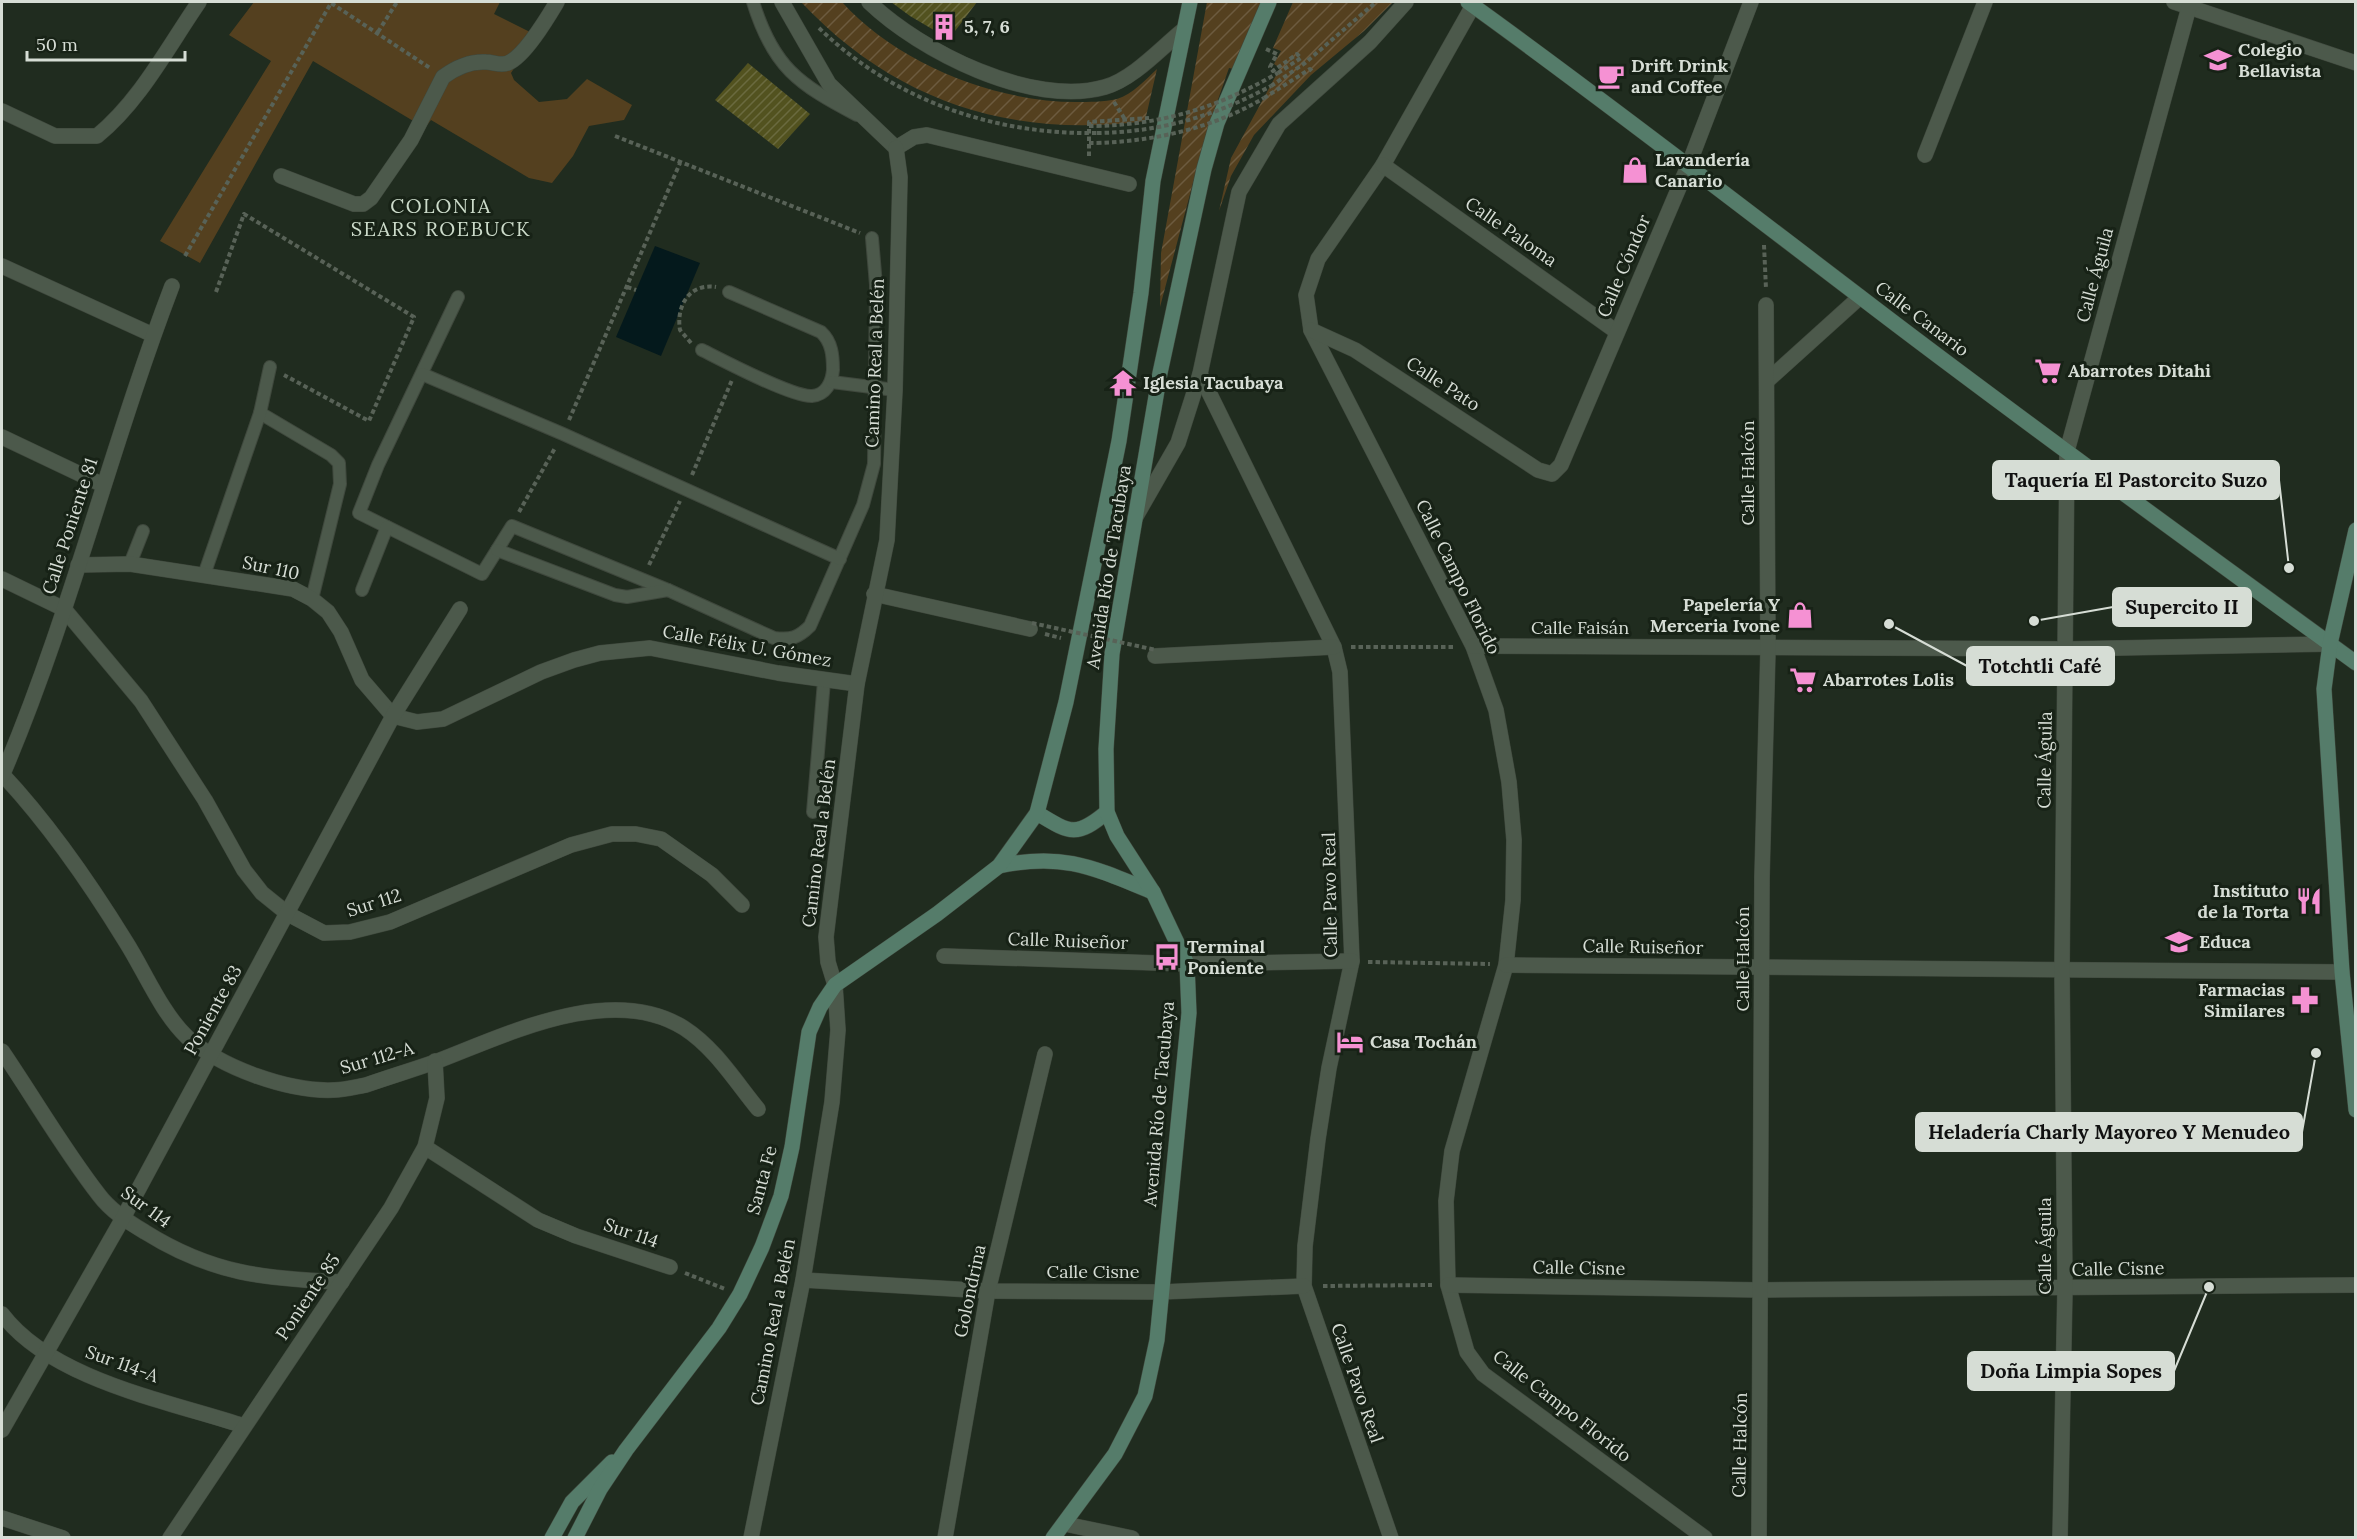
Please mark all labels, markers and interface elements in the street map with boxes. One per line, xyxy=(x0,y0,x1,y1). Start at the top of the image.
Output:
building icon: 5, 7, 6 xyxy=(929,12,959,42)
place label: 5, 7, 6 xyxy=(964,15,1010,38)
scale bar xyxy=(27,24,184,62)
text: 50 m xyxy=(36,33,78,56)
place label: Colegio Bellavista xyxy=(2238,38,2322,82)
school or university icon: Colegio Bellavista xyxy=(2203,45,2233,75)
place label: Drift Drink and Coffee xyxy=(1631,54,1729,98)
cafe icon: Drift Drink and Coffee xyxy=(1596,61,1626,91)
place label: Lavandería Canario xyxy=(1655,148,1751,192)
shop icon: Lavandería Canario xyxy=(1620,155,1650,185)
street label: Calle Paloma xyxy=(1461,191,1562,272)
district label: COLONIA SEARS ROEBUCK xyxy=(351,193,531,241)
street label: Calle Cóndor xyxy=(1592,211,1656,321)
street label: Calle Águila xyxy=(2071,225,2118,325)
street label: Calle Canario xyxy=(1871,276,1974,361)
street label: Camino Real a Belén xyxy=(860,278,889,448)
street label: Calle Pato xyxy=(1402,351,1485,416)
supermarket icon: Abarrotes Ditahi xyxy=(2033,356,2063,386)
place label: Abarrotes Ditahi xyxy=(2068,359,2211,382)
temple icon: Iglesia Tacubaya xyxy=(1108,368,1138,398)
place label: Iglesia Tacubaya xyxy=(1143,371,1284,394)
street label: Calle Halcón xyxy=(1736,420,1759,526)
street label: Calle Poniente 81 xyxy=(37,455,102,597)
callout: Taquería El Pastorcito Suzo xyxy=(1993,461,2279,499)
street label: Avenida Río de Tacubaya xyxy=(1081,463,1136,672)
text: Taquería El Pastorcito Suzo xyxy=(2005,467,2267,492)
street label: Calle Campo Florido xyxy=(1411,496,1506,658)
street label: Sur 110 xyxy=(241,550,302,585)
callout: Supercito II xyxy=(2113,588,2251,626)
place label: Papelería Y Merceria Ivone xyxy=(1650,593,1780,637)
text: Supercito II xyxy=(2125,594,2239,619)
shop icon: Papelería Y Merceria Ivone xyxy=(1785,600,1815,630)
street label: Calle Faisán xyxy=(1531,616,1629,639)
street label: Calle Félix U. Gómez xyxy=(661,619,833,672)
callout: Totchtli Café xyxy=(1967,647,2114,685)
text: Totchtli Café xyxy=(1979,653,2102,678)
supermarket icon: Abarrotes Lolis xyxy=(1788,665,1818,695)
place label: Abarrotes Lolis xyxy=(1823,668,1954,691)
street label: Calle Águila xyxy=(2032,711,2057,809)
street label: Camino Real a Belén xyxy=(797,757,840,928)
street label: Calle Pavo Real xyxy=(1317,832,1342,958)
place label: Instituto de la Torta xyxy=(2198,879,2290,923)
street label: Sur 112 xyxy=(344,883,404,922)
restaurant icon: Instituto de la Torta xyxy=(2294,886,2324,916)
street label: Calle Halcón xyxy=(1731,906,1754,1012)
street label: Calle Ruiseñor xyxy=(1007,927,1129,954)
school or university icon: Educa xyxy=(2164,927,2194,957)
place label: Educa xyxy=(2199,930,2251,953)
street label: Calle Ruiseñor xyxy=(1583,934,1704,959)
place label: Terminal Poniente xyxy=(1187,935,1265,979)
bus stop icon: Terminal Poniente xyxy=(1152,942,1182,972)
street label: Poniente 83 xyxy=(178,961,247,1059)
place label: Farmacias Similares xyxy=(2198,978,2285,1022)
pharmacy icon: Farmacias Similares xyxy=(2290,985,2320,1015)
street label: Avenida Río de Tacubaya xyxy=(1138,1000,1179,1209)
hotel icon: Casa Tochán xyxy=(1335,1027,1365,1057)
place label: Casa Tochán xyxy=(1370,1030,1478,1053)
street label: Sur 112-A xyxy=(337,1036,417,1079)
callout: Heladería Charly Mayoreo Y Menudeo xyxy=(1916,1113,2302,1151)
text: Heladería Charly Mayoreo Y Menudeo xyxy=(1928,1119,2290,1144)
street label: Santa Fe xyxy=(741,1143,782,1217)
street label: Sur 114 xyxy=(117,1181,176,1233)
street label: Calle Águila xyxy=(2033,1197,2056,1295)
street label: Sur 114 xyxy=(601,1212,662,1253)
street label: Camino Real a Belén xyxy=(745,1236,800,1407)
street label: Golondrina xyxy=(948,1242,991,1339)
street label: Poniente 85 xyxy=(270,1249,345,1344)
street label: Calle Cisne xyxy=(1532,1255,1626,1280)
street label: Calle Cisne xyxy=(2071,1256,2165,1281)
street label: Calle Cisne xyxy=(1047,1260,1140,1283)
street label: Calle Pavo Real xyxy=(1326,1320,1389,1446)
street label: Sur 114-A xyxy=(83,1340,162,1388)
street label: Calle Campo Florido xyxy=(1488,1344,1636,1467)
callout: Doña Limpia Sopes xyxy=(1968,1352,2174,1390)
text: Doña Limpia Sopes xyxy=(1980,1358,2162,1383)
street label: Calle Halcón xyxy=(1727,1392,1752,1498)

